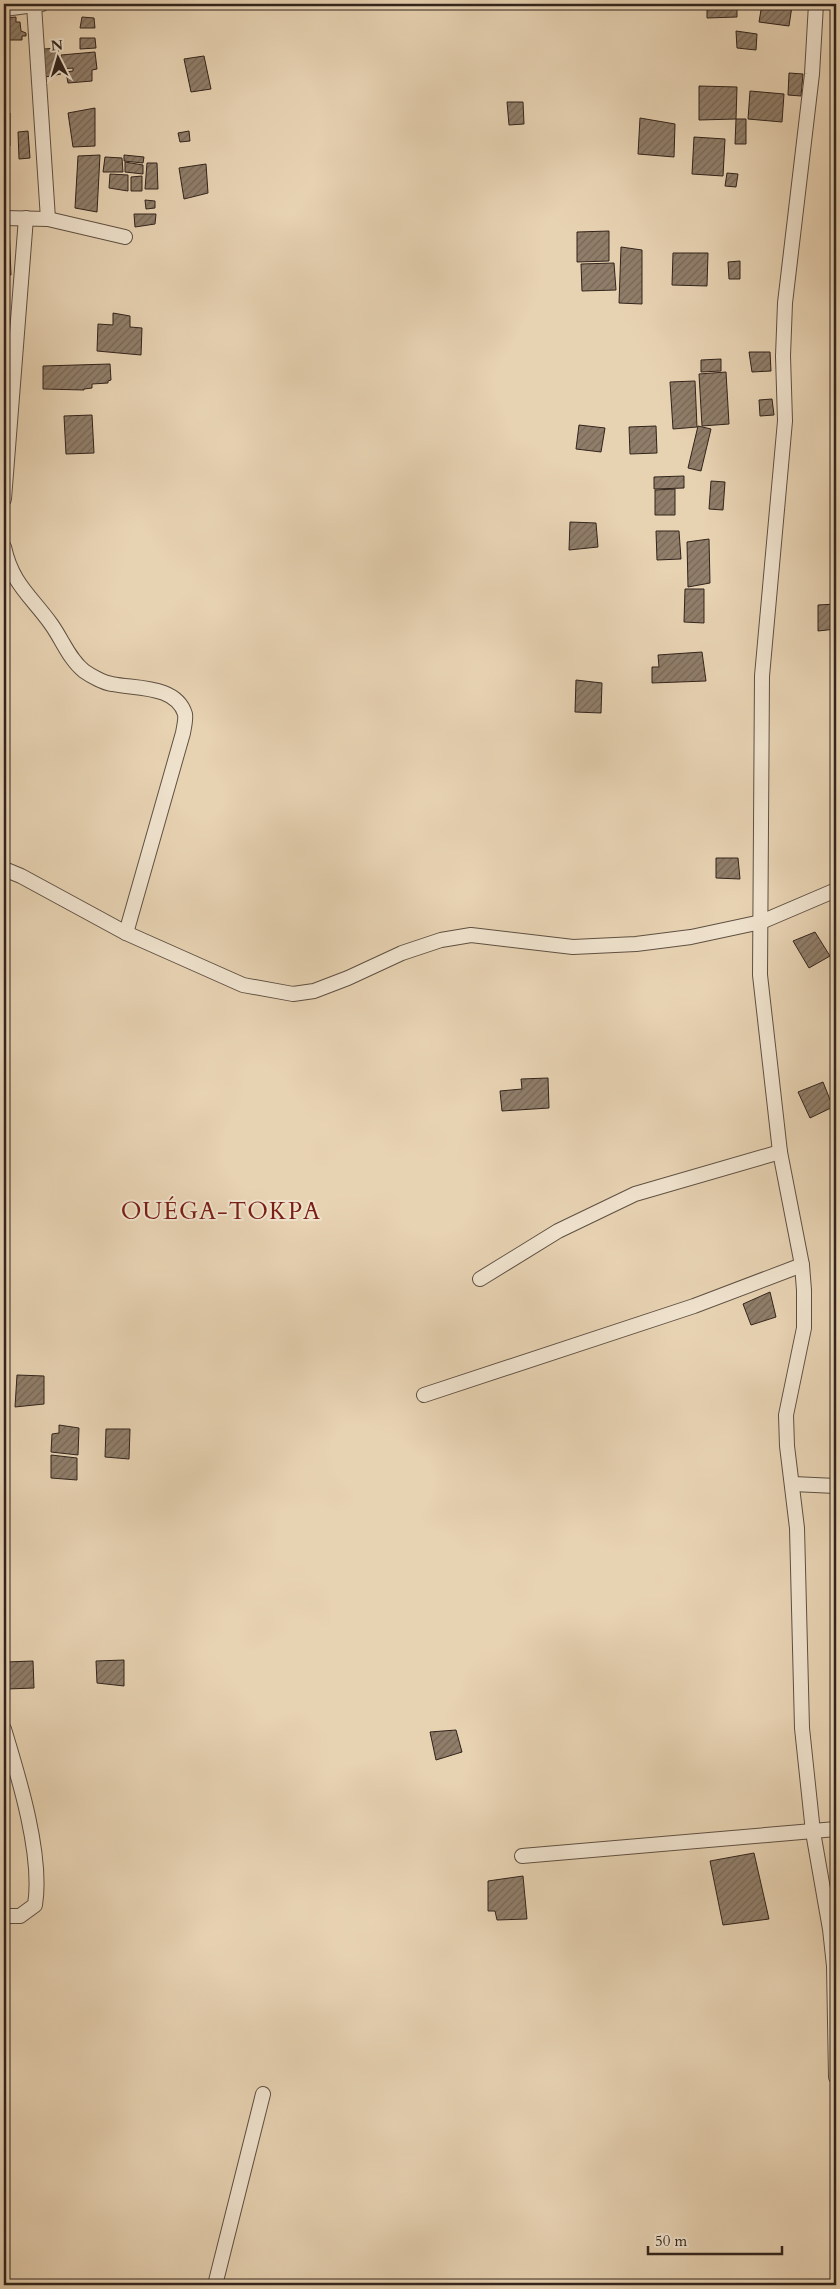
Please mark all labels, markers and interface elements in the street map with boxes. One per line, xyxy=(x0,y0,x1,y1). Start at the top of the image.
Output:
north arrow xyxy=(32,32,82,82)
text: N xyxy=(50,36,64,56)
district label: OUÉGA-TOKPA xyxy=(121,1195,321,1228)
scale bar xyxy=(648,2224,781,2256)
text: 50 m xyxy=(655,2231,687,2251)

